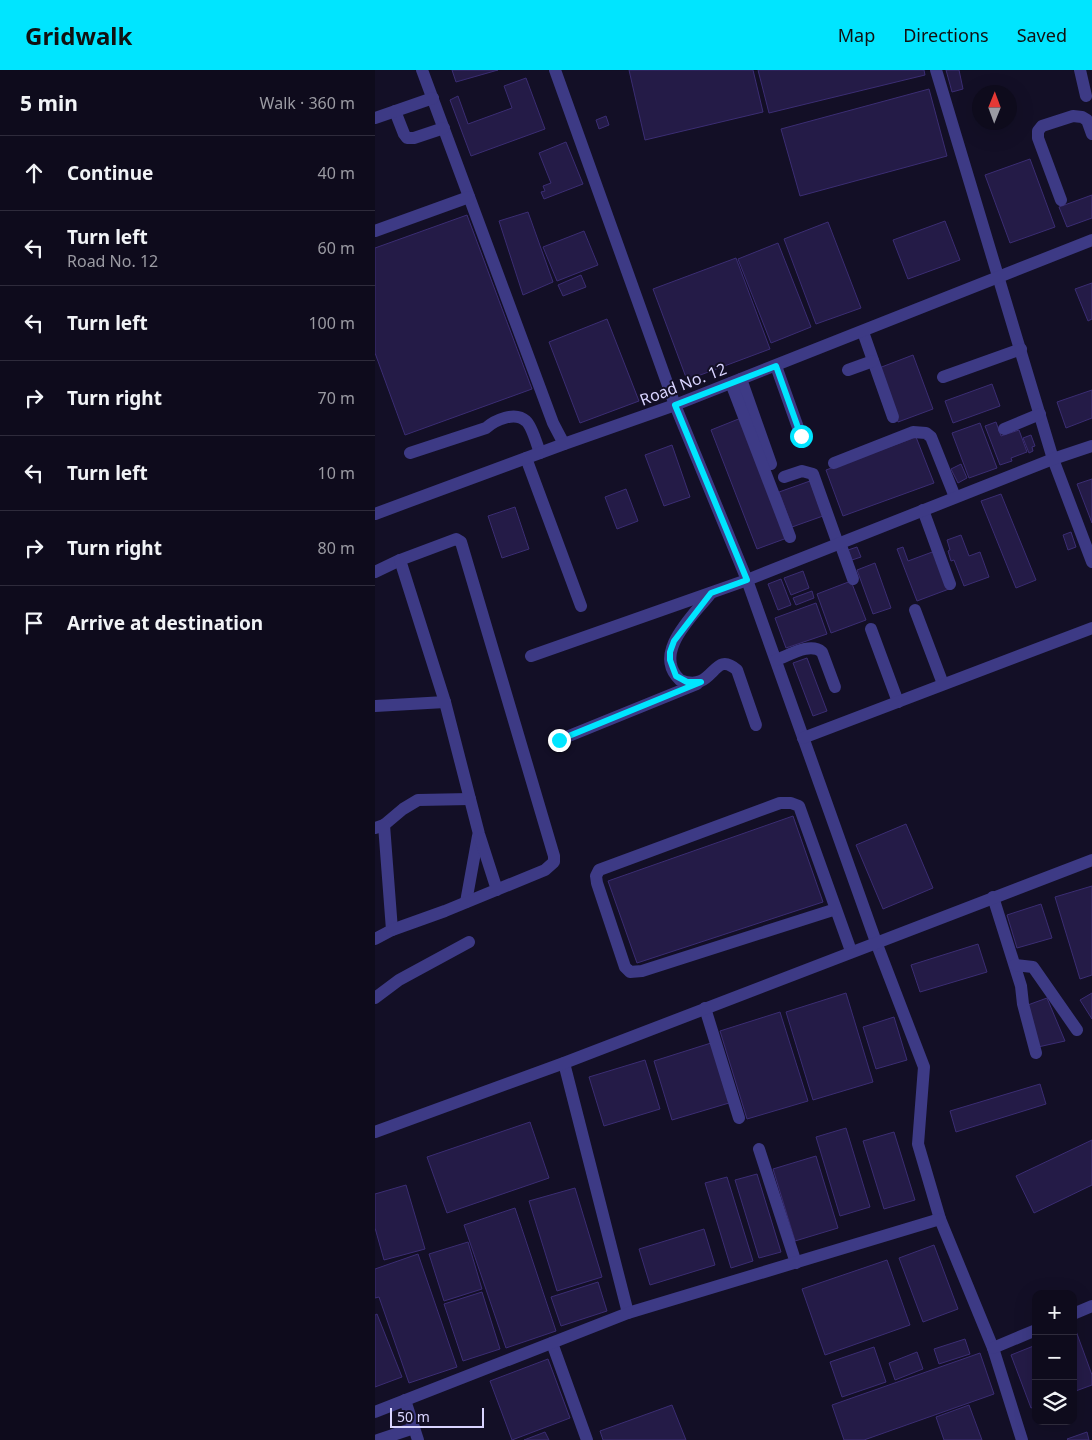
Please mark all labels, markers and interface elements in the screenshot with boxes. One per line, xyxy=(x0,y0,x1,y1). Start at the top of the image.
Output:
text: Gridwalk xyxy=(25,19,132,52)
text: Map xyxy=(838,23,875,47)
text: Directions xyxy=(903,23,989,47)
text: Saved xyxy=(1017,23,1067,47)
north arrow xyxy=(972,85,1017,130)
text: 5 min xyxy=(20,89,78,117)
text: Walk · 360 m xyxy=(260,92,355,114)
icon: ahead xyxy=(20,159,48,187)
text: Continue xyxy=(67,160,153,186)
text: 40 m xyxy=(318,162,355,184)
text: Turn left xyxy=(67,224,148,250)
icon: left xyxy=(20,234,48,262)
text: 60 m xyxy=(318,237,355,259)
text: Road No. 12 xyxy=(67,250,158,272)
icon: left xyxy=(20,309,48,337)
text: Turn left xyxy=(67,310,148,336)
text: 100 m xyxy=(308,312,355,334)
street label: Road No. 12 xyxy=(636,357,730,411)
icon: right xyxy=(20,384,48,412)
text: Turn right xyxy=(67,385,162,411)
text: 70 m xyxy=(318,387,355,409)
route start xyxy=(790,425,813,448)
icon: left xyxy=(20,459,48,487)
text: Turn left xyxy=(67,460,148,486)
text: 10 m xyxy=(318,462,355,484)
icon: right xyxy=(20,534,48,562)
text: Turn right xyxy=(67,535,162,561)
text: 80 m xyxy=(318,537,355,559)
icon: arrive xyxy=(20,609,48,637)
text: Arrive at destination xyxy=(67,610,263,636)
route end xyxy=(548,729,571,752)
map controls xyxy=(1032,1290,1077,1425)
button: + xyxy=(1032,1290,1077,1335)
button: − xyxy=(1032,1335,1077,1380)
button: layers xyxy=(1032,1380,1077,1425)
scale bar xyxy=(390,1405,484,1428)
text: 50 m xyxy=(397,1407,430,1426)

